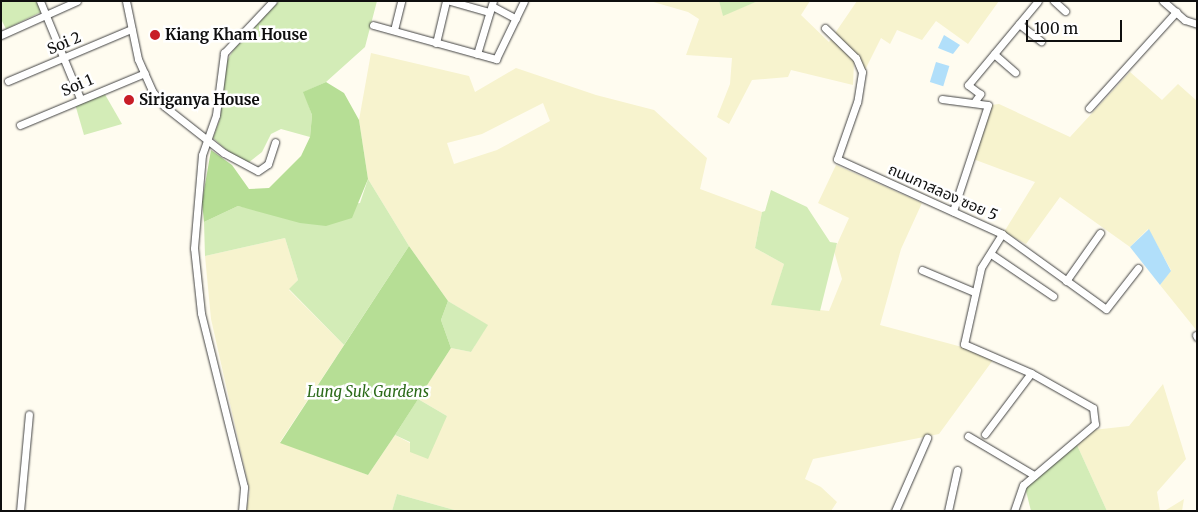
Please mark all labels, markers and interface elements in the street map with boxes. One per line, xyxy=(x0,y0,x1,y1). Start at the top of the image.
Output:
scale bar xyxy=(1028,10,1124,42)
text: 100 m xyxy=(1034,19,1078,38)
place label: Kiang Kham House xyxy=(165,26,307,44)
street label: Soi 2 xyxy=(44,28,84,58)
marker: Kiang Kham House xyxy=(149,29,161,41)
street label: Soi 1 xyxy=(58,70,96,100)
place label: Siriganya House xyxy=(139,91,260,109)
marker: Siriganya House xyxy=(123,94,135,106)
street label: ถนนกาสลอง ซอย 5 xyxy=(885,160,1001,224)
park label: Lung Suk Gardens xyxy=(307,383,429,401)

